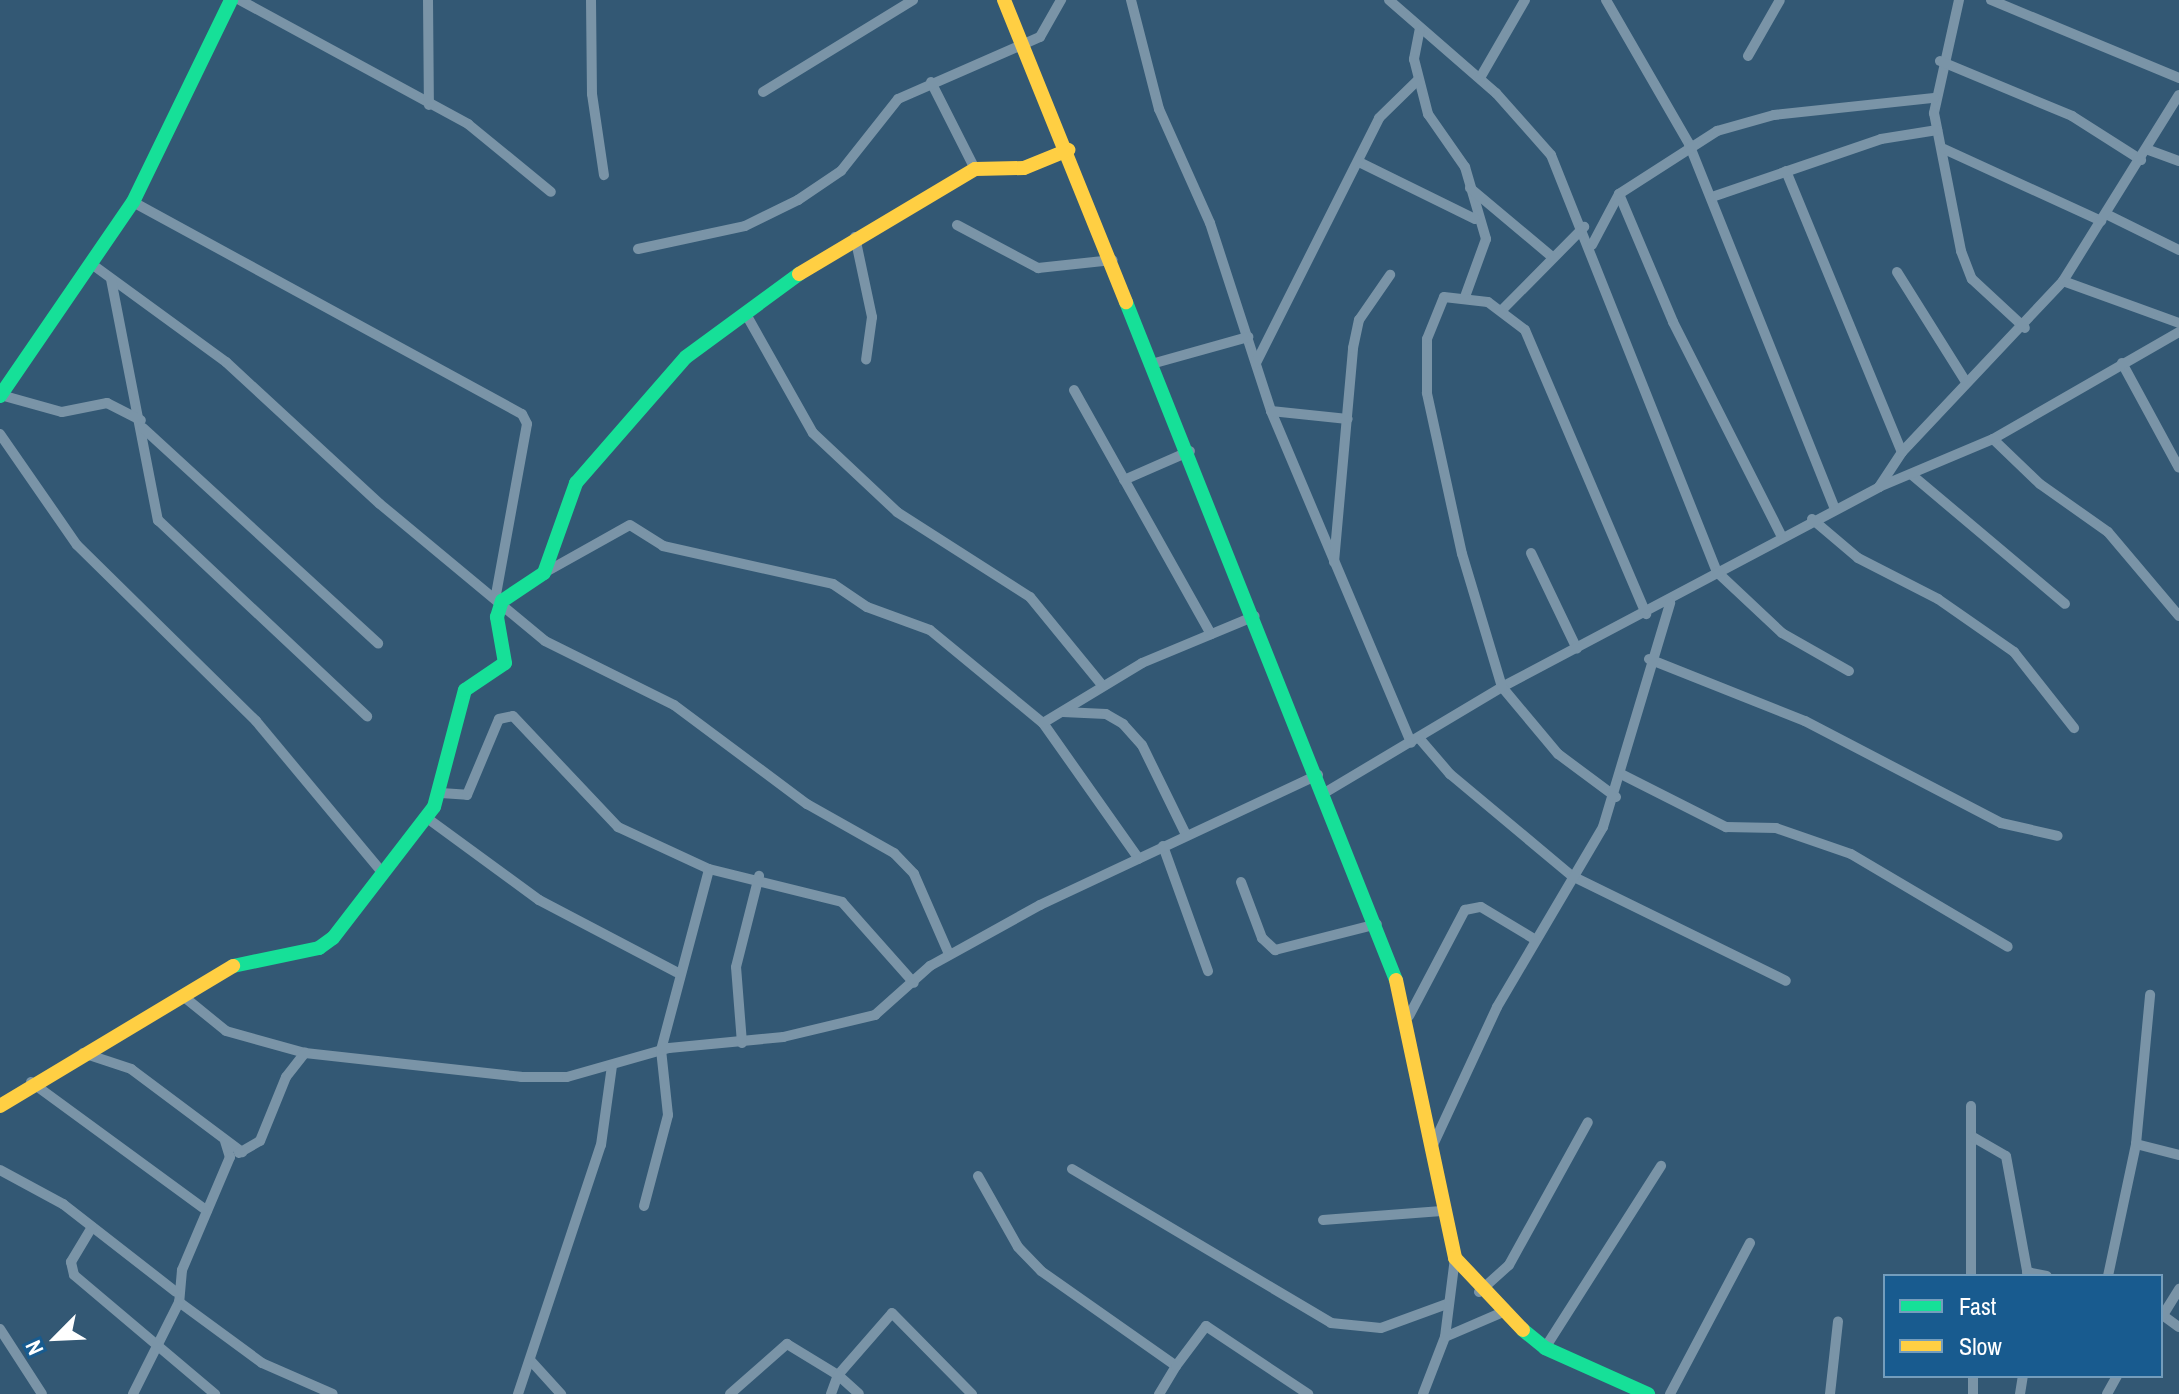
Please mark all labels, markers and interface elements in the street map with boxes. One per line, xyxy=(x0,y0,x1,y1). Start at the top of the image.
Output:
legend xyxy=(1883,1274,2163,1378)
text: Fast xyxy=(1959,1290,1996,1322)
north arrow xyxy=(16,1298,96,1378)
text: Slow xyxy=(1959,1330,2002,1362)
text: N xyxy=(18,1336,50,1360)

